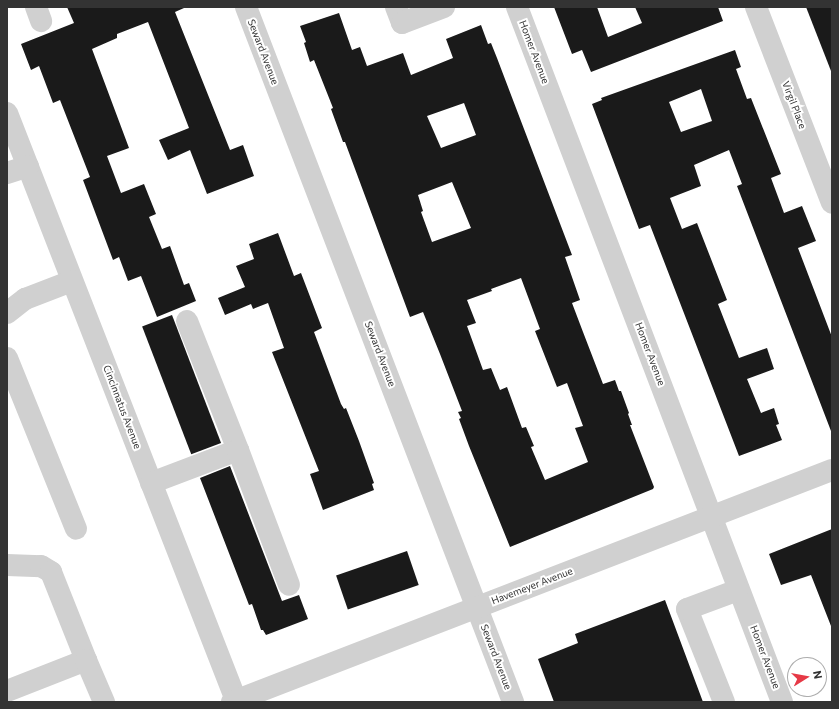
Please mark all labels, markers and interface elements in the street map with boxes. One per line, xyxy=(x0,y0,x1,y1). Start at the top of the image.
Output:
street label: Seward Avenue xyxy=(245,18,281,86)
street label: Homer Avenue xyxy=(516,19,552,85)
street label: Virgil Place xyxy=(779,79,809,131)
street label: Seward Avenue xyxy=(362,320,398,388)
street label: Homer Avenue xyxy=(632,321,668,387)
street label: Cincinnatus Avenue xyxy=(100,363,144,451)
street label: Havemeyer Avenue xyxy=(490,565,574,607)
street label: Seward Avenue xyxy=(478,623,514,691)
street label: Homer Avenue xyxy=(747,624,783,690)
north arrow xyxy=(787,657,827,697)
text: N xyxy=(811,670,825,680)

